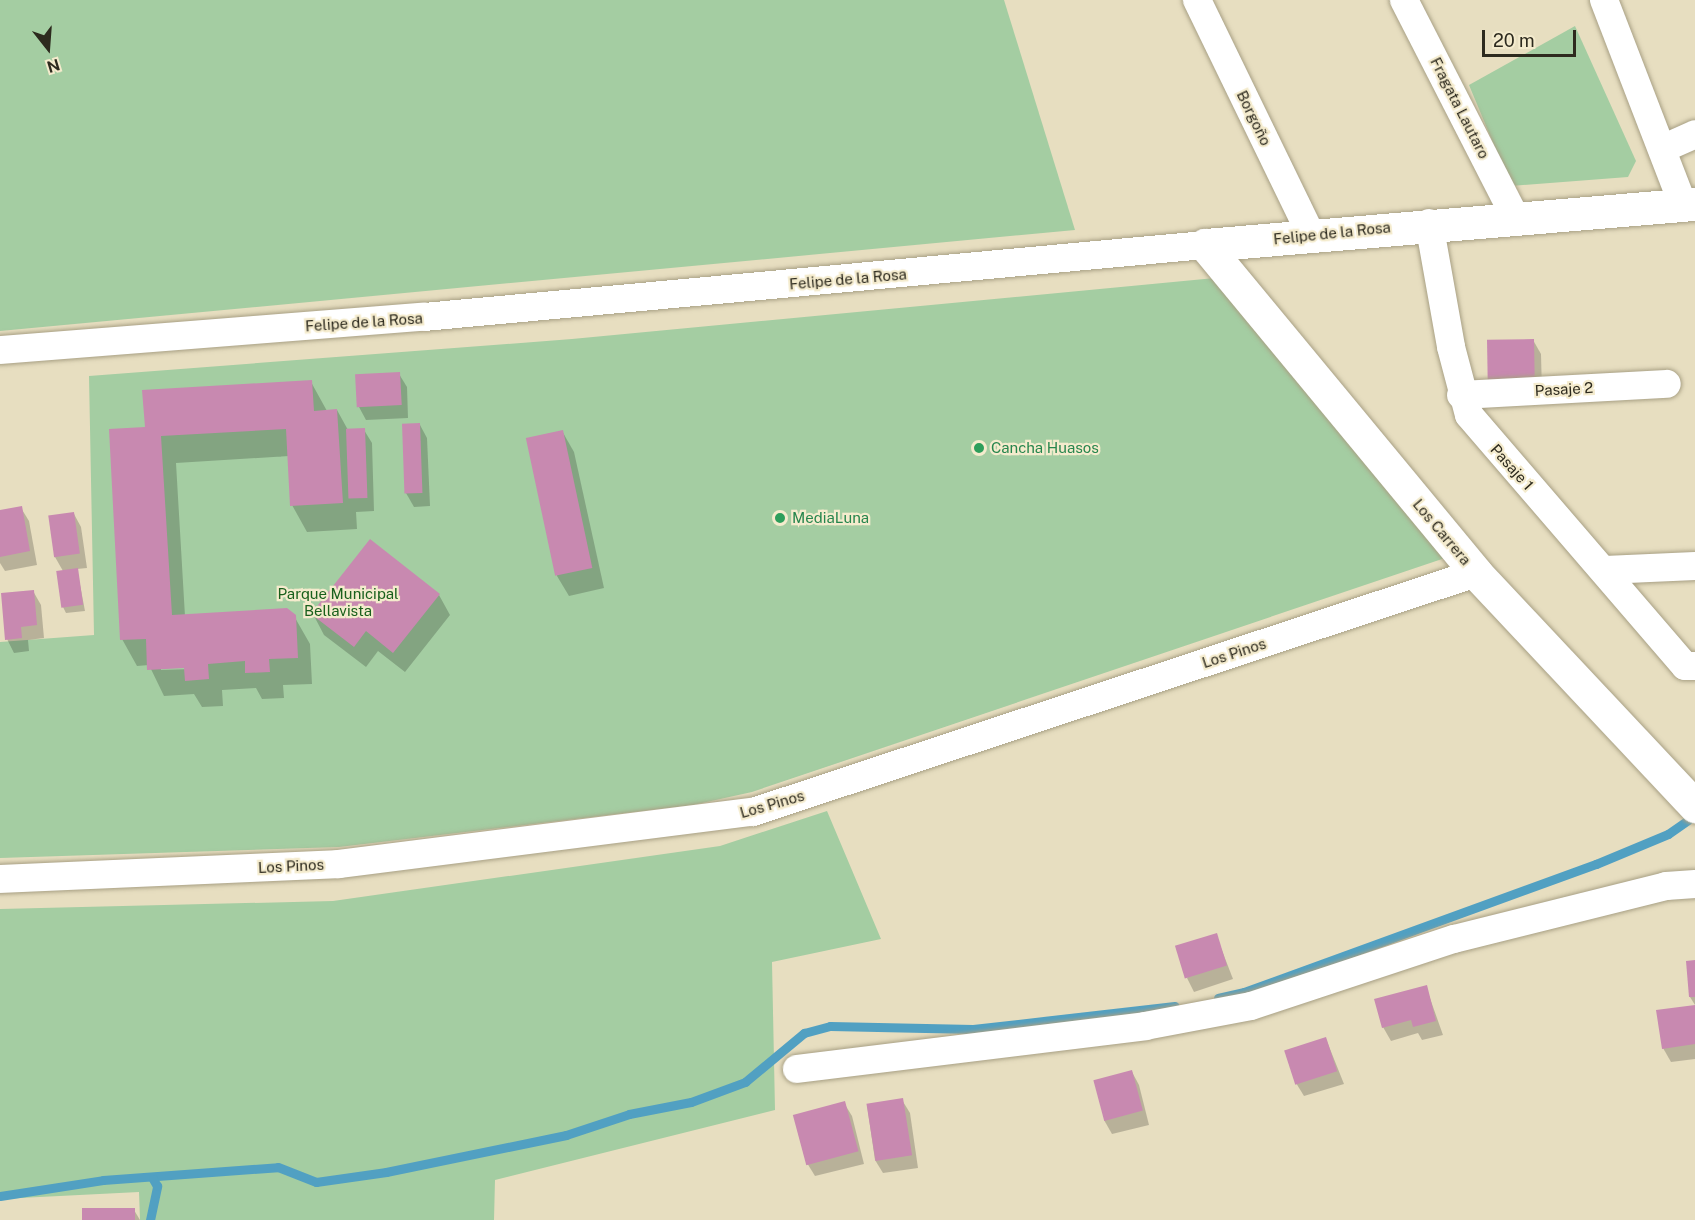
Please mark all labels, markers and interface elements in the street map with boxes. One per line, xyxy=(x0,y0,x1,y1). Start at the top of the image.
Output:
north arrow xyxy=(18,18,78,78)
scale bar xyxy=(1485,18,1580,56)
text: 20 m xyxy=(1493,30,1535,51)
street label: Fragata Lautaro xyxy=(1427,54,1493,162)
text: N xyxy=(45,55,62,77)
street label: Borgoño xyxy=(1233,88,1275,148)
street label: Felipe de la Rosa xyxy=(1272,218,1392,248)
street label: Felipe de la Rosa xyxy=(788,265,908,293)
street label: Felipe de la Rosa xyxy=(304,309,424,335)
street label: Pasaje 2 xyxy=(1534,378,1594,400)
place label: Cancha Huasos xyxy=(991,439,1099,457)
street label: Pasaje 1 xyxy=(1487,440,1537,494)
marker: Cancha Huasos xyxy=(972,441,986,455)
street label: Los Carrera xyxy=(1409,495,1475,569)
place label: MediaLuna xyxy=(792,509,869,527)
marker: MediaLuna xyxy=(773,511,787,525)
park label: Parque Municipal Bellavista xyxy=(277,584,399,619)
street label: Los Pinos xyxy=(1200,634,1268,672)
street label: Los Pinos xyxy=(738,786,806,822)
street label: Los Pinos xyxy=(258,855,324,877)

